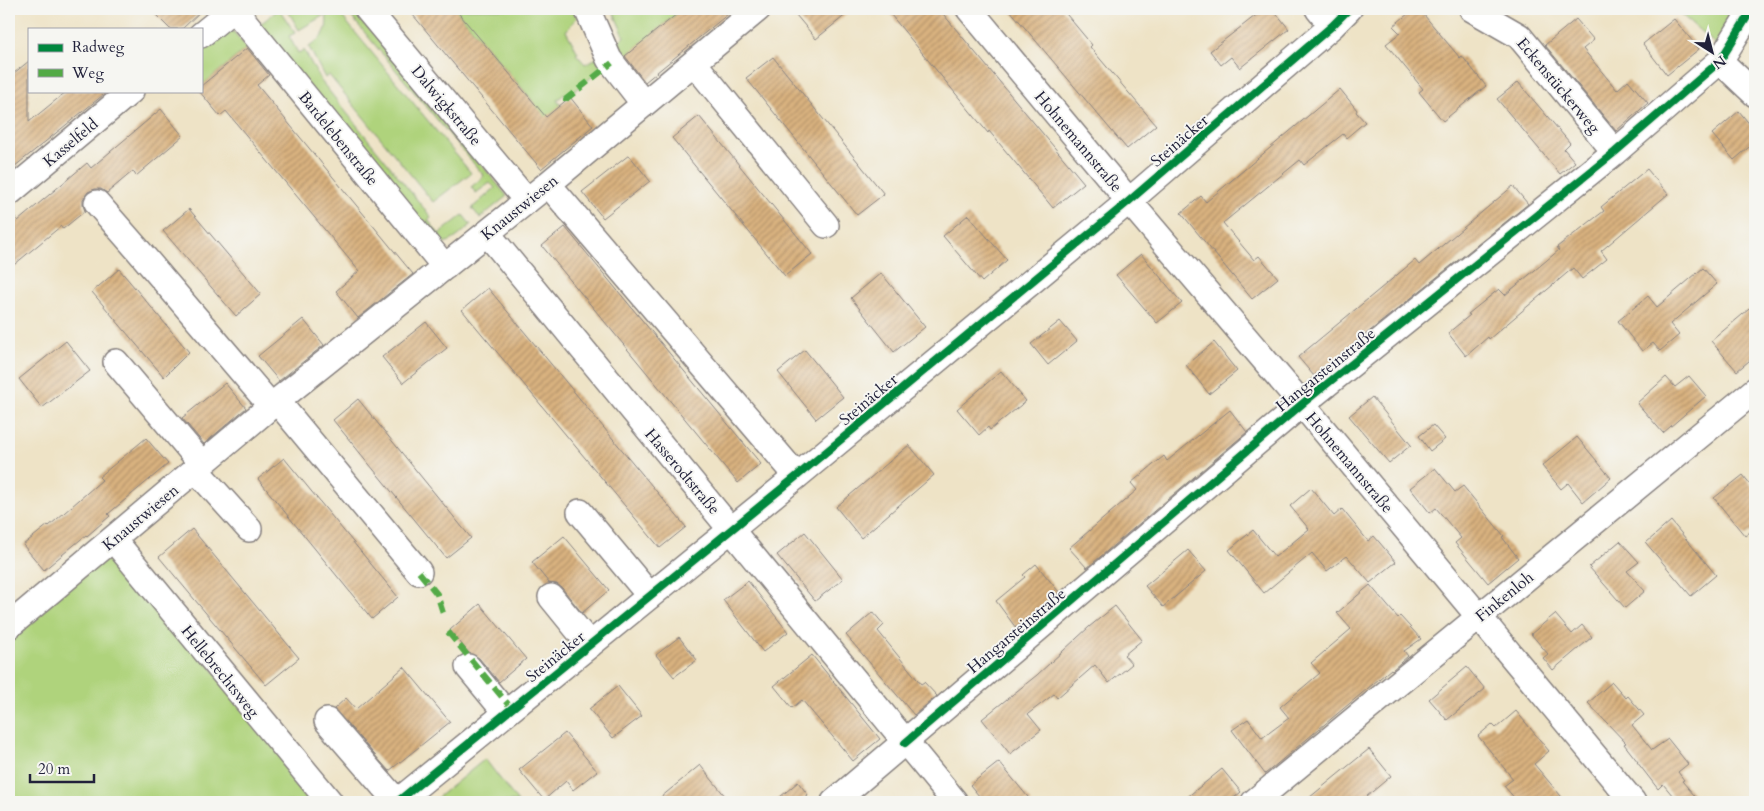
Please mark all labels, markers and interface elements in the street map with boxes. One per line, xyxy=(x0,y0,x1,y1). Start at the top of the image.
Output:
legend xyxy=(28,28,202,92)
north arrow xyxy=(1686,28,1736,78)
street label: Eckenstückerweg xyxy=(1511,33,1605,138)
text: Radweg xyxy=(72,37,125,57)
text: N xyxy=(1709,51,1730,73)
street label: Dalwigkstraße xyxy=(406,61,486,151)
text: Weg xyxy=(71,63,104,83)
street label: Hohnemannstraße xyxy=(1029,86,1127,197)
street label: Bardelebenstraße xyxy=(293,87,383,190)
street label: Steinäcker xyxy=(1146,109,1213,172)
street label: Kasselfeld xyxy=(38,113,103,172)
street label: Knaustwiesen xyxy=(476,170,563,246)
street label: Hangarsteinstraße xyxy=(1271,323,1380,417)
street label: Steinäcker xyxy=(835,369,903,431)
street label: Hohnemannstraße xyxy=(1300,407,1398,518)
street label: Hasserodtstraße xyxy=(640,424,725,519)
street label: Knaustwiesen xyxy=(98,479,183,556)
street label: Finkenloh xyxy=(1471,566,1539,627)
street label: Hangarsteinstraße xyxy=(963,583,1071,679)
street label: Hellebrechtsweg xyxy=(176,621,264,723)
street label: Steinäcker xyxy=(522,626,590,687)
scale bar xyxy=(30,751,94,783)
text: 20 m xyxy=(38,759,70,779)

